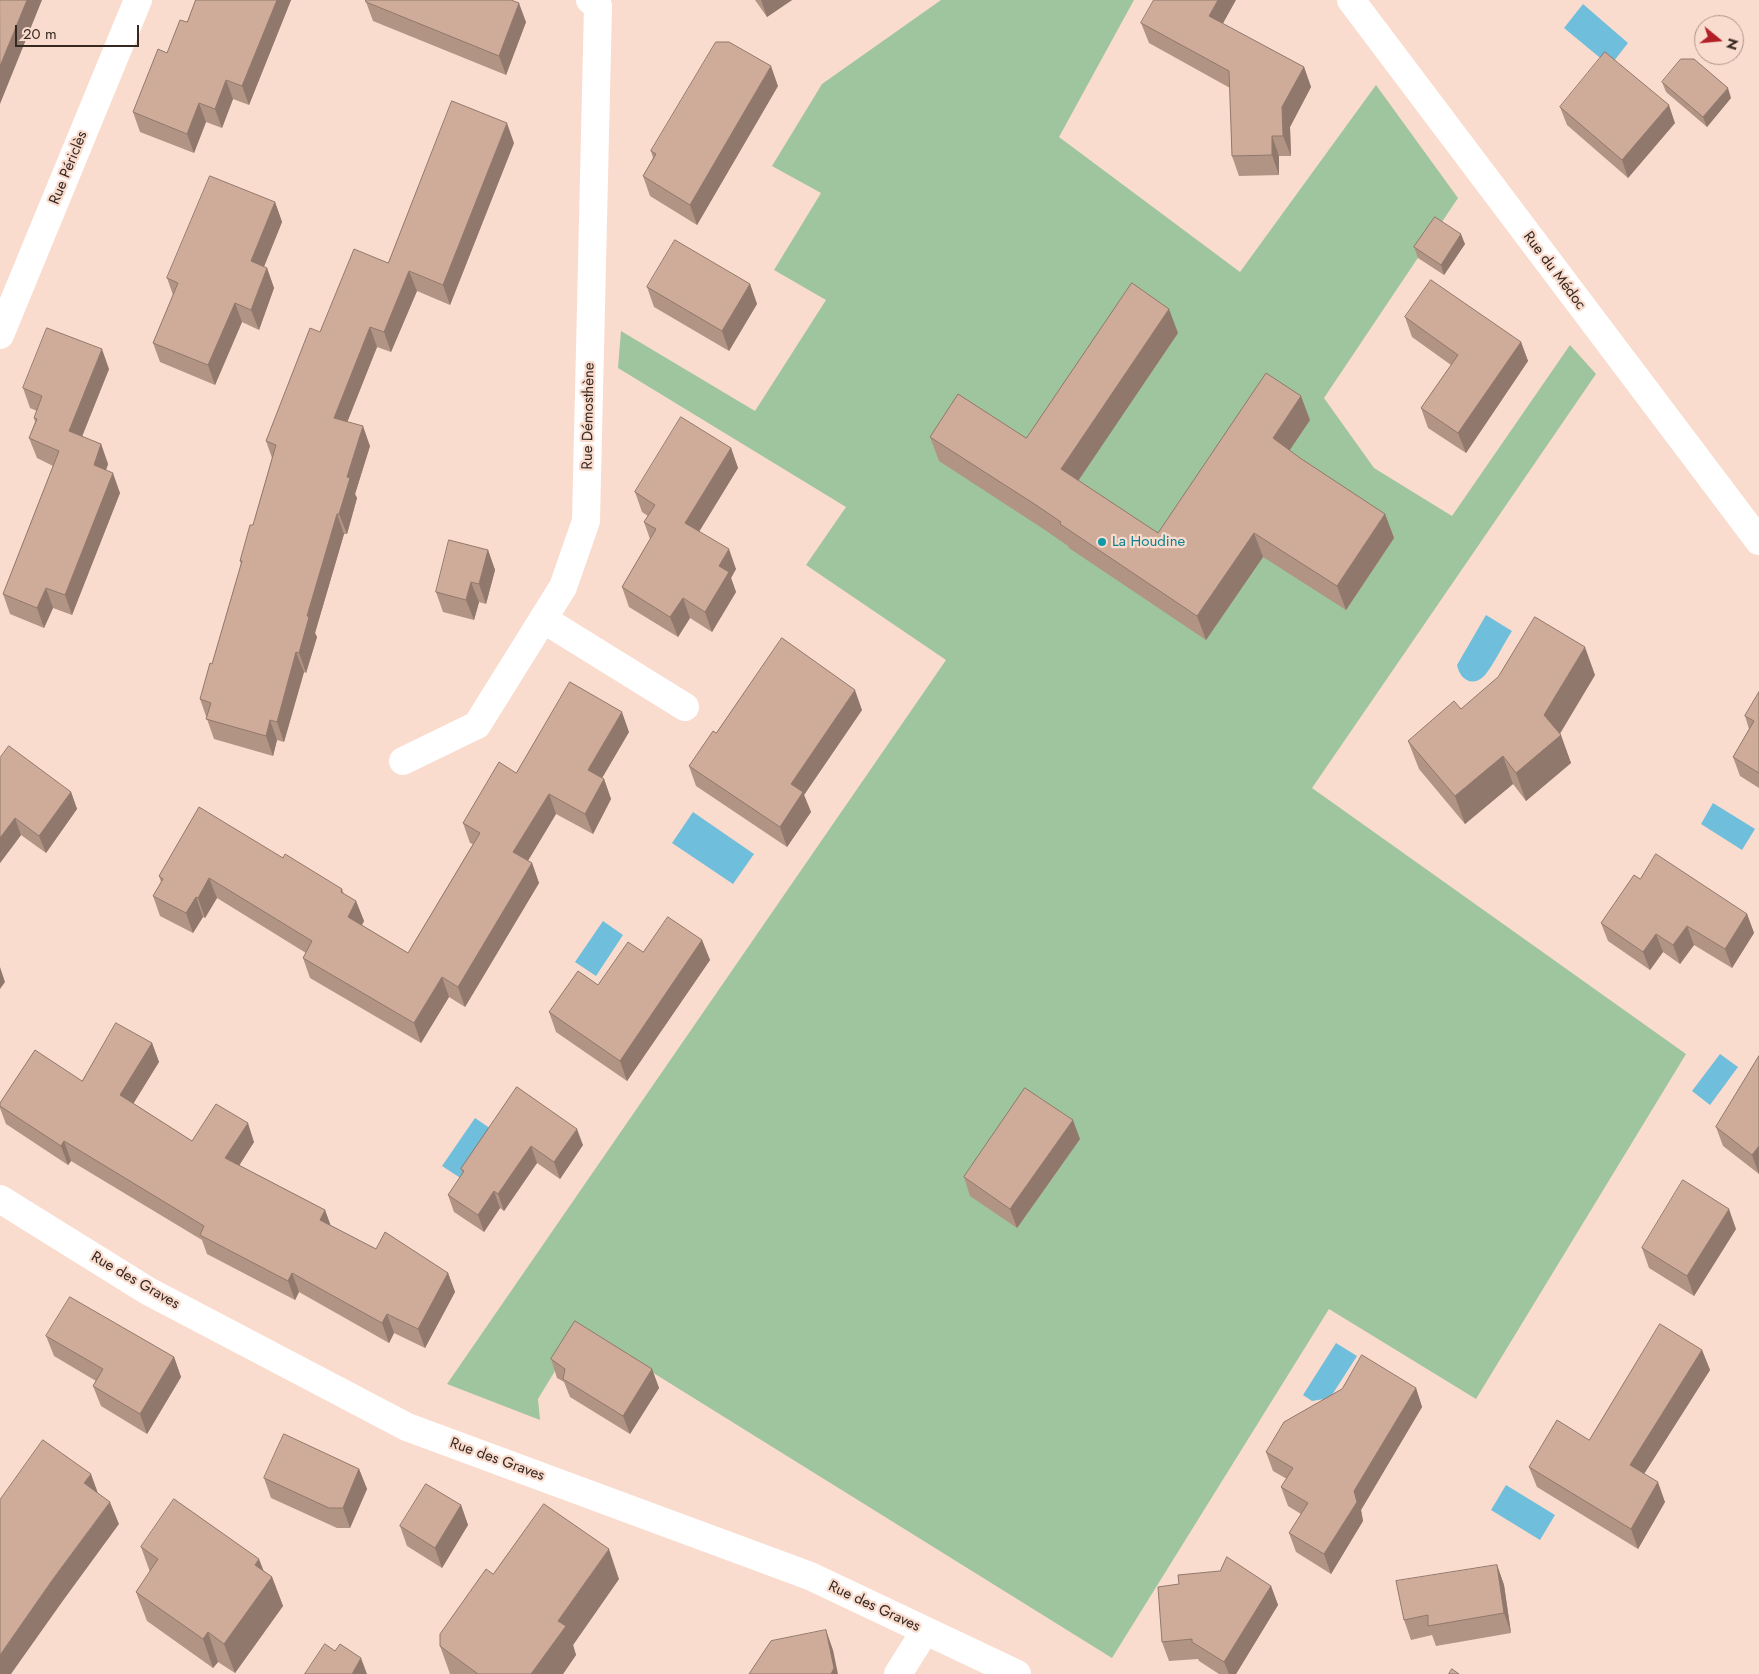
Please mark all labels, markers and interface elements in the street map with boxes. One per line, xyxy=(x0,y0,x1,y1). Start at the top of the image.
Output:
scale bar xyxy=(18,15,141,47)
north arrow xyxy=(1694,15,1744,65)
text: 20 m xyxy=(23,23,57,45)
text: N xyxy=(1721,36,1744,52)
street label: Rue Périclès xyxy=(46,129,92,207)
street label: Rue du Médoc xyxy=(1519,228,1589,314)
street label: Rue Démosthène xyxy=(579,362,599,470)
place label: La Houdine xyxy=(1112,533,1185,551)
marker: La Houdine xyxy=(1096,536,1108,548)
street label: Rue des Graves xyxy=(87,1248,183,1314)
street label: Rue des Graves xyxy=(447,1435,547,1485)
street label: Rue des Graves xyxy=(825,1578,923,1636)

